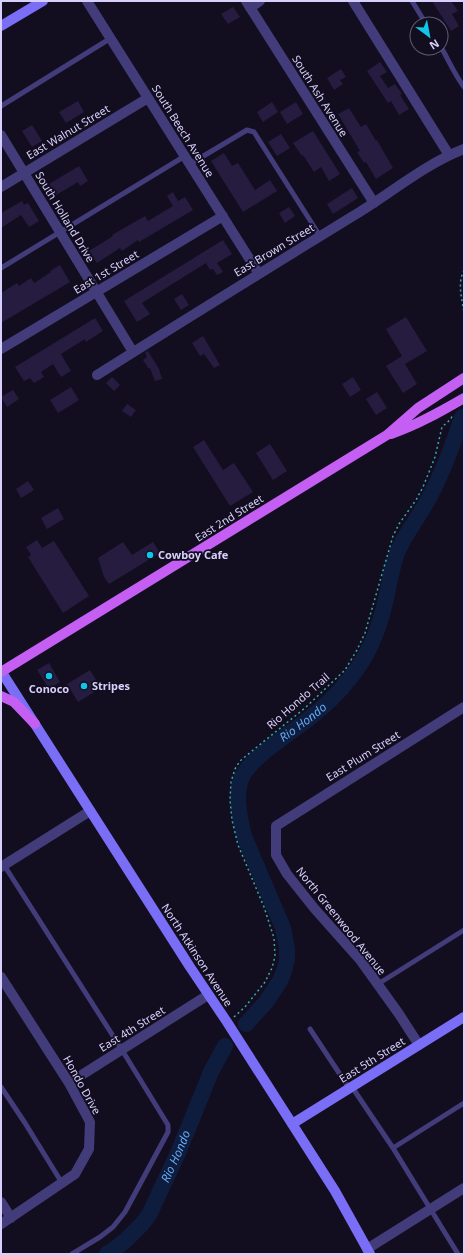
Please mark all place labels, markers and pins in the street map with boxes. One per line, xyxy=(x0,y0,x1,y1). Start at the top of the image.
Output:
place label: Cowboy Cafe xyxy=(158,547,229,562)
marker: Cowboy Cafe xyxy=(145,550,155,560)
marker: Conoco xyxy=(44,671,54,681)
place label: Stripes xyxy=(92,678,131,693)
place label: Conoco xyxy=(29,681,69,696)
marker: Stripes xyxy=(79,681,89,691)

